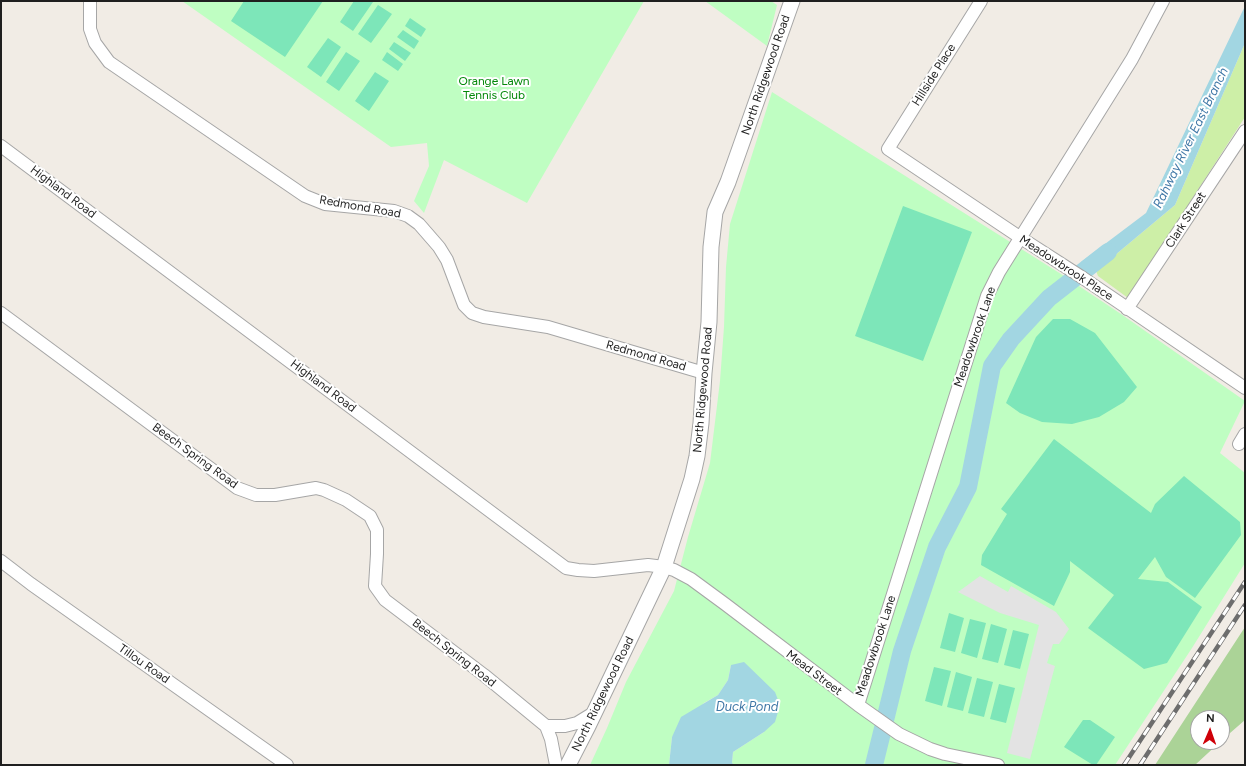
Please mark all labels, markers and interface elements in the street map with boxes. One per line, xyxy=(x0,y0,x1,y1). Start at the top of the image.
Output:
street label: North Ridgewood Road xyxy=(739,13,793,137)
street label: Hillside Place xyxy=(909,41,959,109)
water label: Rahway River East Branch xyxy=(1150,65,1232,211)
park label: Orange Lawn Tennis Club xyxy=(458,74,530,102)
street label: Highland Road xyxy=(27,163,99,221)
street label: Clark Street xyxy=(1163,189,1209,251)
street label: Redmond Road xyxy=(318,193,402,221)
street label: Meadowbrook Place xyxy=(1017,232,1115,304)
street label: Meadowbrook Lane xyxy=(951,285,999,389)
street label: North Ridgewood Road xyxy=(690,327,716,453)
street label: Redmond Road xyxy=(604,338,688,374)
street label: Highland Road xyxy=(287,357,359,415)
street label: Beech Spring Road xyxy=(149,420,241,492)
street label: Meadowbrook Lane xyxy=(853,594,899,698)
street label: Beech Spring Road xyxy=(409,616,499,690)
street label: North Ridgewood Road xyxy=(569,634,637,754)
street label: Tillou Road xyxy=(116,641,172,687)
street label: Mead Street xyxy=(783,647,845,699)
water label: Duck Pond xyxy=(716,699,778,715)
north arrow xyxy=(1190,710,1230,750)
text: N xyxy=(1206,712,1215,725)

